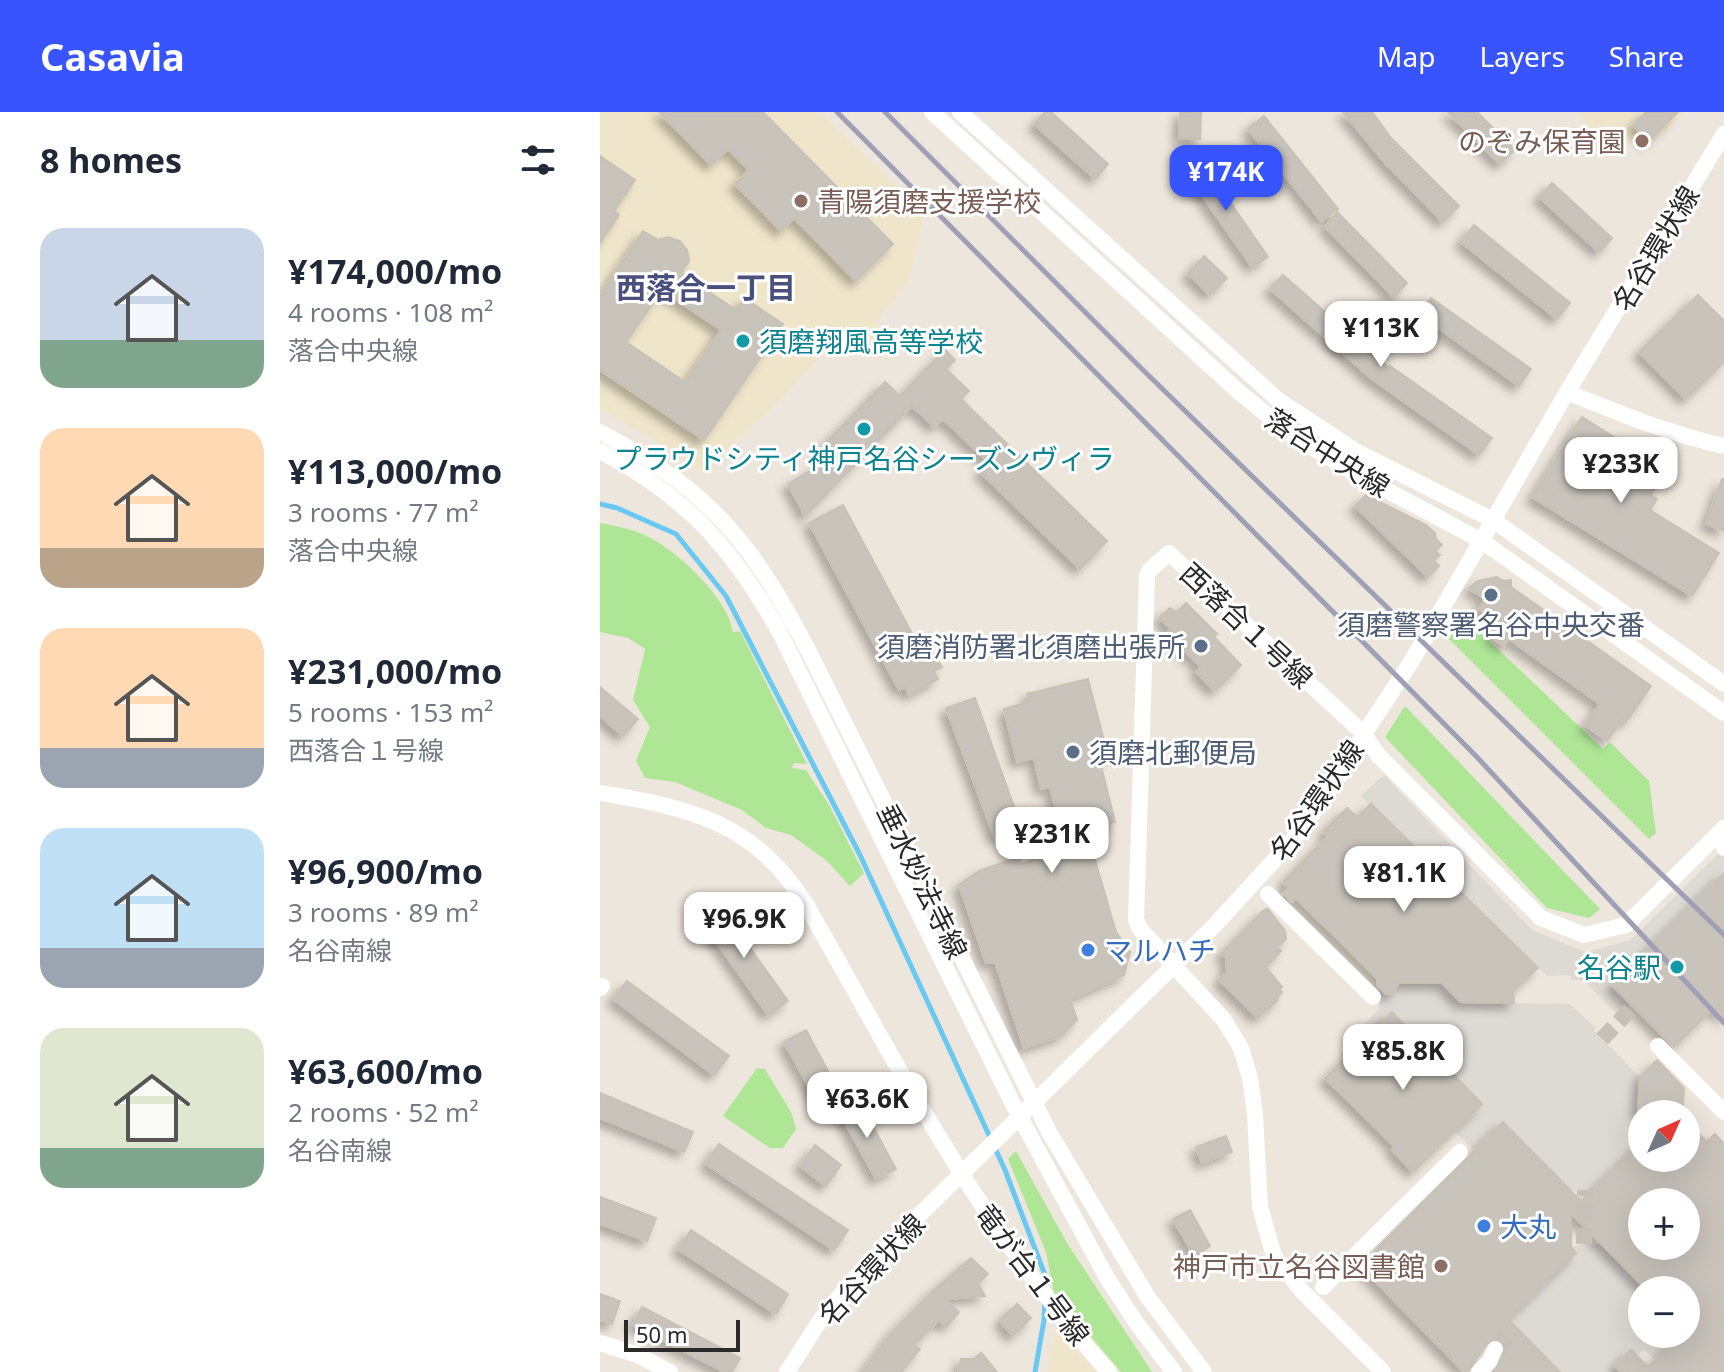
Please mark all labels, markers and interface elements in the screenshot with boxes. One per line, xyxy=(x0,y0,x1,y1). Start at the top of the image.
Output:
text: Casavia xyxy=(40,30,185,82)
text: Map xyxy=(1377,37,1435,75)
text: Layers xyxy=(1479,37,1565,75)
text: Share xyxy=(1609,37,1684,75)
place label: のぞみ保育園 xyxy=(1458,122,1626,160)
marker: のぞみ保育園 xyxy=(1633,132,1651,150)
text: 8 homes xyxy=(40,137,182,183)
icon: filters xyxy=(516,138,560,182)
pin: ¥174K xyxy=(1170,145,1282,213)
text: ¥174K xyxy=(1188,153,1264,189)
street label: 名谷環状線 xyxy=(1603,178,1707,318)
place label: 青陽須磨支援学校 xyxy=(817,182,1041,220)
marker: 青陽須磨支援学校 xyxy=(792,192,810,210)
text: ¥174,000/mo xyxy=(288,248,502,294)
icon: home xyxy=(104,260,200,356)
district label: 西落合一丁目 xyxy=(616,267,796,308)
text: 4 rooms · 108 m² xyxy=(288,294,493,330)
pin: ¥113K xyxy=(1325,301,1437,369)
text: ¥113K xyxy=(1343,309,1419,345)
place label: 須磨翔風高等学校 xyxy=(759,322,983,360)
text: 落合中央線 xyxy=(288,332,418,368)
marker: 須磨翔風高等学校 xyxy=(734,332,752,350)
street label: 落合中央線 xyxy=(1259,399,1397,505)
marker: プラウドシティ神戸名谷シーズンヴィラ xyxy=(855,420,873,438)
pin: ¥233K xyxy=(1565,437,1677,505)
place label: プラウドシティ神戸名谷シーズンヴィラ xyxy=(614,439,1114,477)
text: ¥233K xyxy=(1583,445,1659,481)
text: ¥113,000/mo xyxy=(288,448,502,494)
icon: home xyxy=(104,460,200,556)
text: 3 rooms · 77 m² xyxy=(288,494,478,530)
text: 落合中央線 xyxy=(288,532,418,568)
street label: 西落合１号線 xyxy=(1173,554,1321,696)
marker: 須磨警察署名谷中央交番 xyxy=(1482,586,1500,604)
place label: 須磨警察署名谷中央交番 xyxy=(1337,605,1645,643)
place label: 須磨消防署北須磨出張所 xyxy=(877,627,1185,665)
marker: 須磨消防署北須磨出張所 xyxy=(1192,637,1210,655)
text: ¥231,000/mo xyxy=(288,648,502,694)
icon: home xyxy=(104,660,200,756)
text: 5 rooms · 153 m² xyxy=(288,694,493,730)
text: 西落合１号線 xyxy=(288,732,444,768)
street label: 名谷環状線 xyxy=(1260,732,1372,868)
place label: 須磨北郵便局 xyxy=(1089,733,1257,771)
marker: 須磨北郵便局 xyxy=(1064,743,1082,761)
street label: 垂水妙法寺線 xyxy=(869,797,977,965)
pin: ¥231K xyxy=(996,807,1108,875)
text: ¥231K xyxy=(1014,815,1090,851)
pin: ¥81.1K xyxy=(1339,846,1469,914)
text: ¥96,900/mo xyxy=(288,848,483,894)
text: ¥81.1K xyxy=(1362,854,1446,890)
icon: home xyxy=(104,860,200,956)
pin: ¥96.9K xyxy=(679,892,809,960)
text: 3 rooms · 89 m² xyxy=(288,894,478,930)
text: ¥96.9K xyxy=(702,900,786,936)
place label: マルハチ xyxy=(1104,931,1216,969)
text: 名谷南線 xyxy=(288,932,392,968)
marker: マルハチ xyxy=(1079,941,1097,959)
place label: 名谷駅 xyxy=(1577,948,1661,986)
marker: 名谷駅 xyxy=(1668,958,1686,976)
pin: ¥85.8K xyxy=(1338,1024,1468,1092)
text: ¥85.8K xyxy=(1361,1032,1445,1068)
text: ¥63,600/mo xyxy=(288,1048,483,1094)
icon: home xyxy=(104,1060,200,1156)
pin: ¥63.6K xyxy=(802,1072,932,1140)
text: ¥63.6K xyxy=(825,1080,909,1116)
text: 2 rooms · 52 m² xyxy=(288,1094,478,1130)
north arrow xyxy=(1628,1100,1700,1172)
map controls xyxy=(1628,1100,1700,1348)
text: 名谷南線 xyxy=(288,1132,392,1168)
button: + xyxy=(1628,1188,1700,1260)
street label: 竜が台１号線 xyxy=(967,1195,1099,1353)
street label: 名谷環状線 xyxy=(809,1205,933,1333)
place label: 大丸 xyxy=(1500,1207,1556,1245)
marker: 大丸 xyxy=(1475,1217,1493,1235)
place label: 神戸市立名谷図書館 xyxy=(1173,1247,1425,1285)
marker: 神戸市立名谷図書館 xyxy=(1432,1257,1450,1275)
button: − xyxy=(1628,1276,1700,1348)
scale bar xyxy=(624,1316,740,1352)
text: 50 m xyxy=(636,1319,687,1349)

